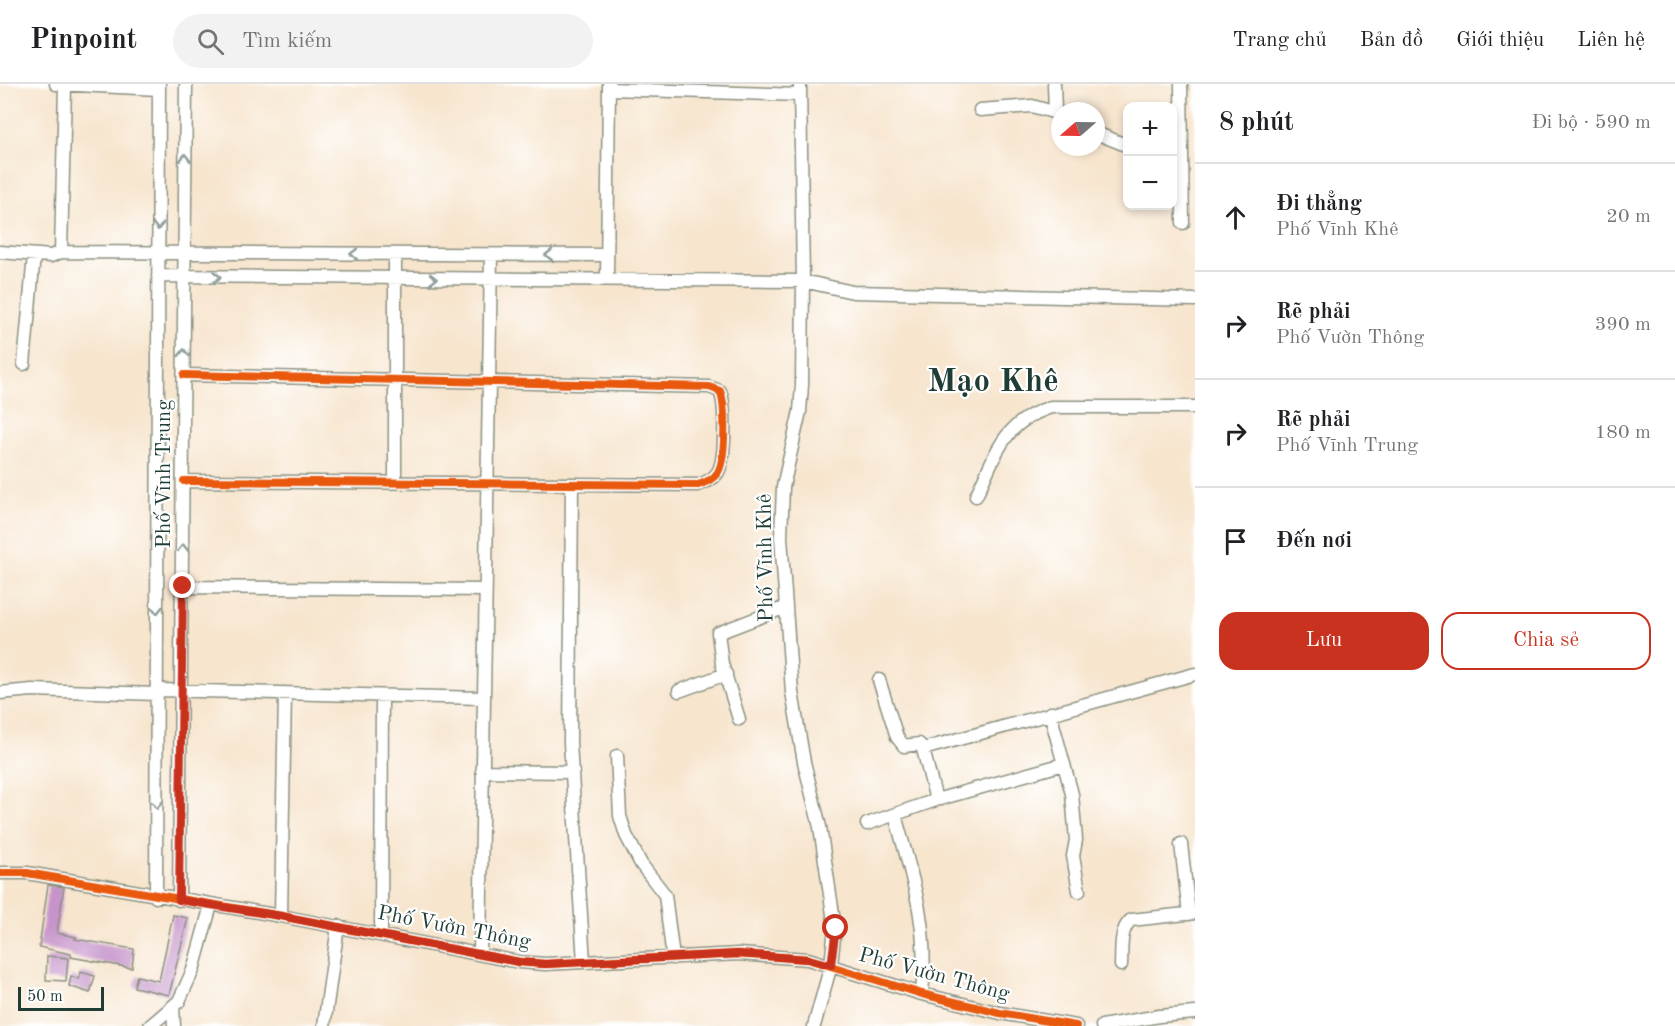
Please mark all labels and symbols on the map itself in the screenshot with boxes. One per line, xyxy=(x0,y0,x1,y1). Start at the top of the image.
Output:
north arrow xyxy=(1051,102,1105,156)
one-way arrow xyxy=(179,153,191,162)
one-way arrow xyxy=(152,222,164,231)
one-way arrow xyxy=(349,248,358,260)
one-way arrow xyxy=(544,249,553,261)
one-way arrow xyxy=(212,271,221,283)
one-way arrow xyxy=(428,273,437,285)
one-way arrow xyxy=(178,348,190,357)
district label: Mạo Khê xyxy=(927,366,1059,399)
street label: Phố Vĩnh Trung xyxy=(153,399,175,549)
street label: Phố Vĩnh Khê xyxy=(753,494,778,622)
one-way arrow xyxy=(177,543,189,552)
route end xyxy=(169,572,195,598)
one-way arrow xyxy=(151,606,163,615)
one-way arrow xyxy=(151,801,163,810)
street label: Phố Vườn Thông xyxy=(376,902,533,953)
route start xyxy=(822,914,848,940)
street label: Phố Vườn Thông xyxy=(856,944,1013,1005)
scale bar xyxy=(18,984,104,1012)

